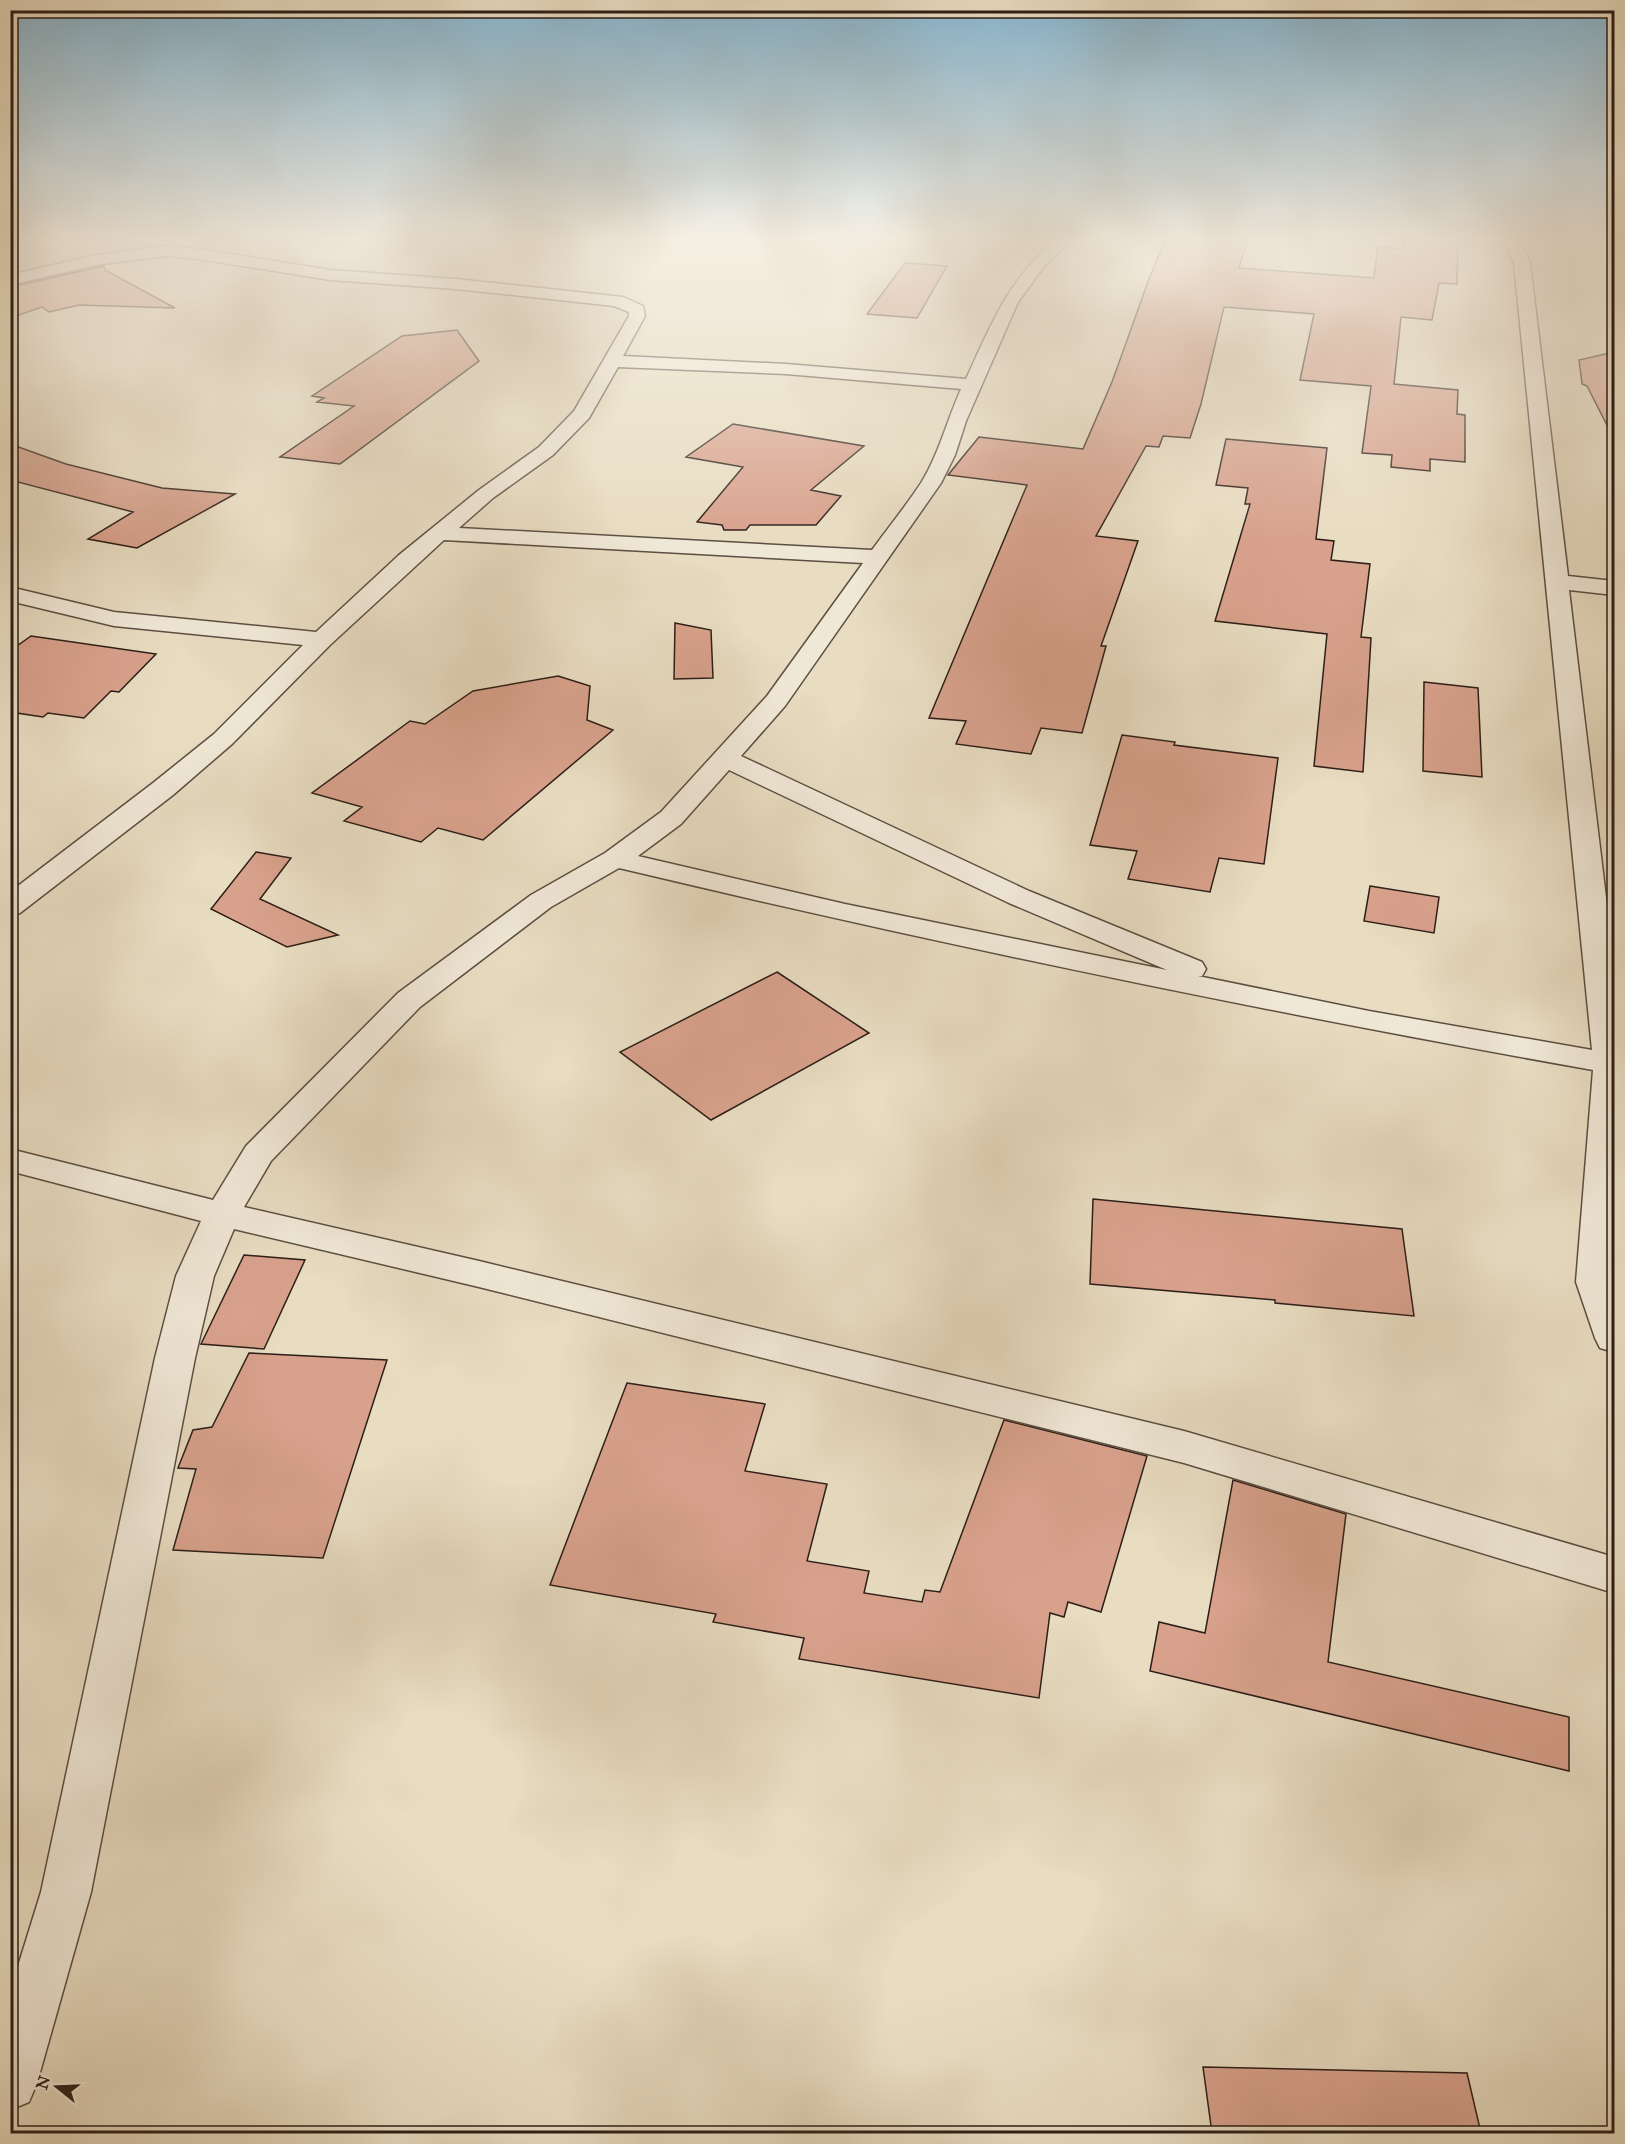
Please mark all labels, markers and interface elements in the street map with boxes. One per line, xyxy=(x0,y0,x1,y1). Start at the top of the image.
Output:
north arrow xyxy=(27,2057,87,2117)
text: N xyxy=(32,2073,54,2092)

